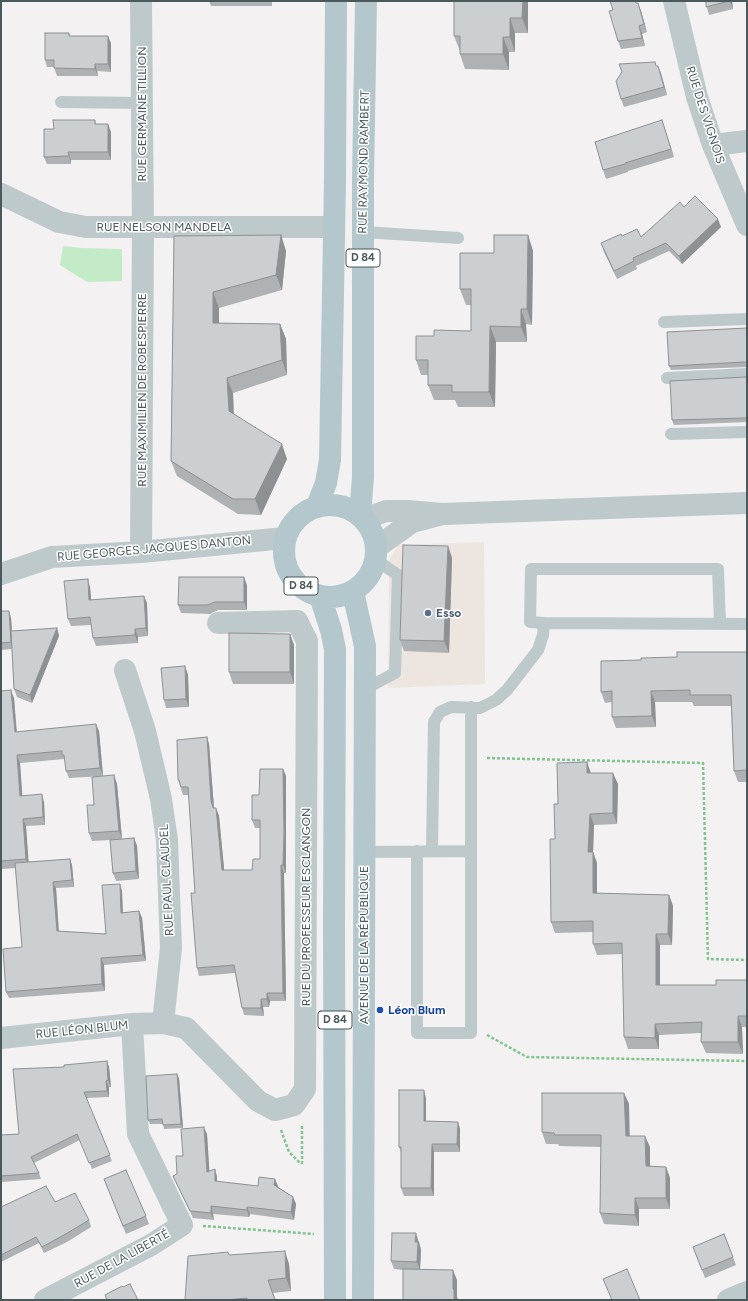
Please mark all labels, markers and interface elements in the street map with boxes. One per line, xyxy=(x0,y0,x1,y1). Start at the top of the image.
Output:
street label: RUE GERMAINE TILLION xyxy=(135,47,149,181)
street label: RUE DES VIGNOIS xyxy=(682,64,728,166)
street label: RUE RAYMOND RAMBERT xyxy=(356,90,372,234)
street label: RUE NELSON MANDELA xyxy=(97,220,231,234)
road number: D 84 xyxy=(346,249,380,267)
street label: RUE MAXIMILIEN DE ROBESPIERRE xyxy=(135,293,149,487)
street label: RUE GEORGES JACQUES DANTON xyxy=(56,533,252,565)
road number: D 84 xyxy=(284,577,318,595)
place label: Esso xyxy=(436,606,461,620)
marker: Esso xyxy=(423,608,433,618)
street label: RUE DU PROFESSEUR ESCLANGON xyxy=(299,808,313,1006)
street label: RUE PAUL CLAUDEL xyxy=(157,824,177,936)
street label: AVENUE DE LA RÉPUBLIQUE xyxy=(357,866,371,1024)
place label: Léon Blum xyxy=(388,1003,445,1017)
marker: Léon Blum xyxy=(375,1005,385,1015)
road number: D 84 xyxy=(318,1011,352,1029)
street label: RUE LÉON BLUM xyxy=(35,1018,129,1042)
street label: RUE DE LA LIBERTÉ xyxy=(72,1227,172,1291)

